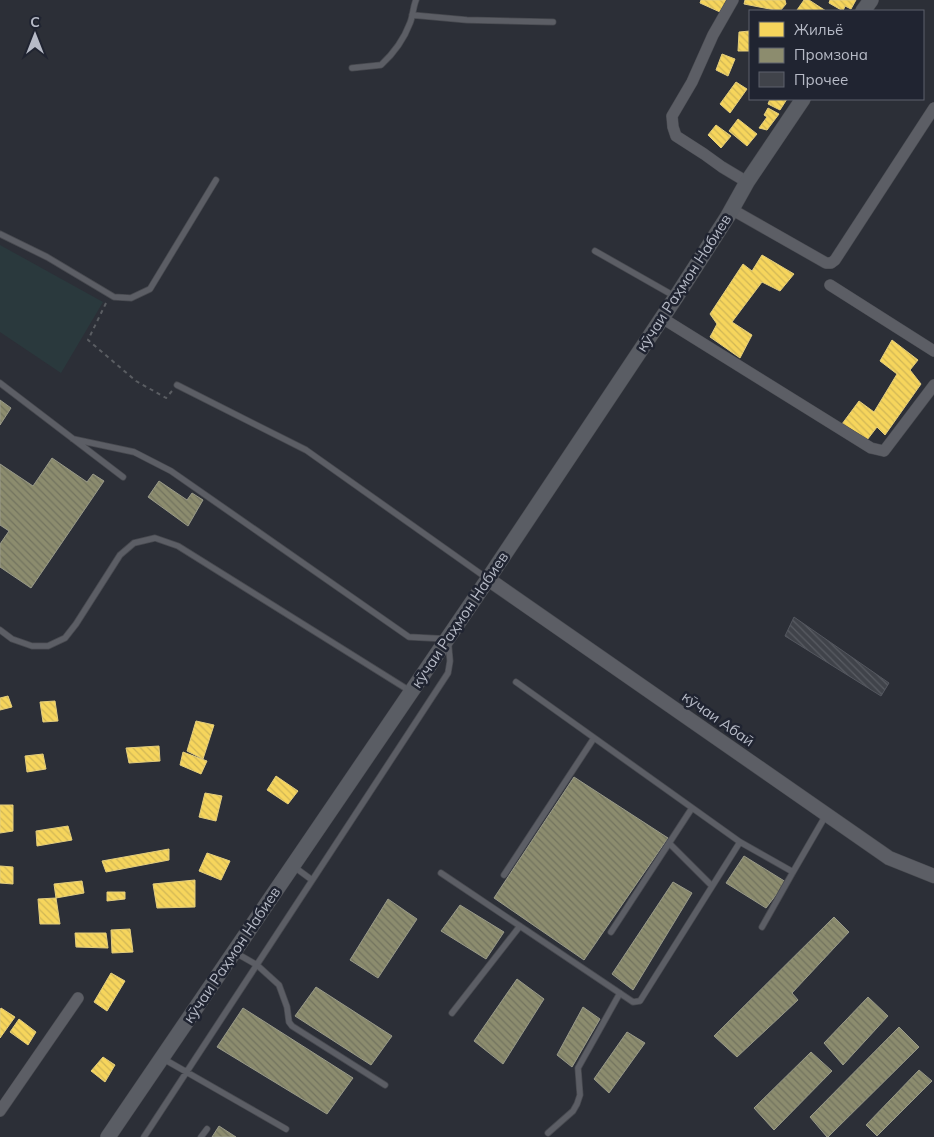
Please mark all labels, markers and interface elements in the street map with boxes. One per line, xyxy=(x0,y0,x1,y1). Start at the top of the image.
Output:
north arrow xyxy=(10,10,60,60)
legend xyxy=(749,10,924,100)
text: С xyxy=(30,13,40,31)
text: Жильё xyxy=(794,20,843,39)
text: Промзона xyxy=(794,45,868,64)
text: Прочее xyxy=(794,70,848,89)
street label: кӯчаи Раҳмон Набиев xyxy=(632,210,735,355)
street label: кӯчаи Раҳмон Набиев xyxy=(407,548,512,692)
street label: кӯчаи Абаӣ xyxy=(678,687,758,750)
street label: кӯчаи Раҳмон Набиев xyxy=(179,883,284,1027)

